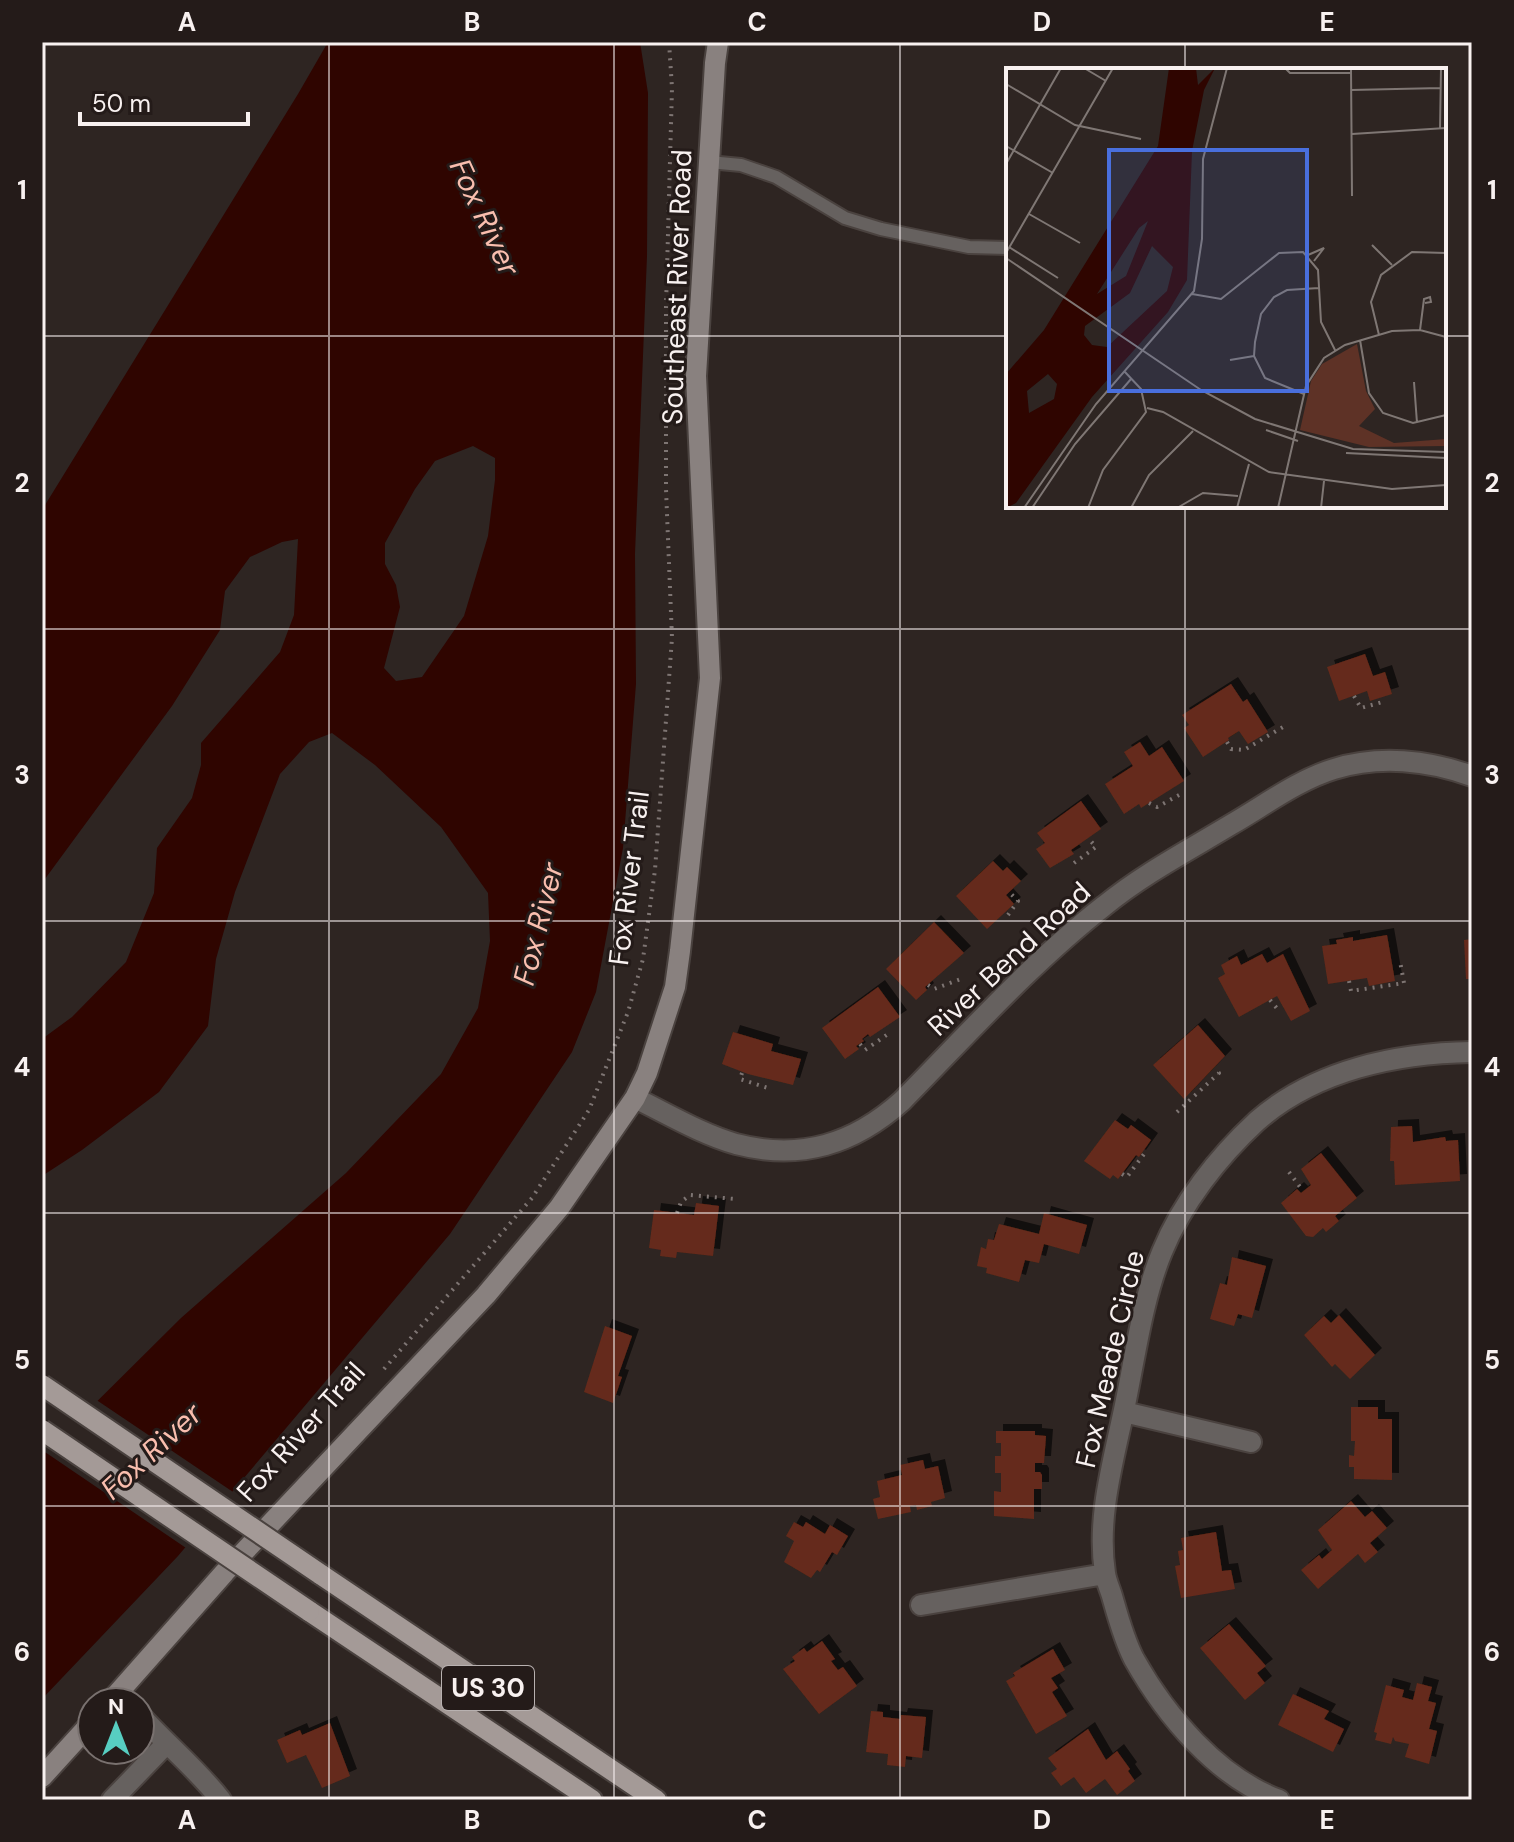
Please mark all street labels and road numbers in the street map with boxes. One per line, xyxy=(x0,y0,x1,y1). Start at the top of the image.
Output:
street label: Southeast River Road xyxy=(654,149,700,425)
street label: Fox River Trail xyxy=(600,789,658,967)
street label: River Bend Road xyxy=(920,874,1098,1044)
street label: Fox Meade Circle xyxy=(1067,1247,1153,1471)
street label: Fox River Trail xyxy=(229,1354,373,1510)
road number: US 30 xyxy=(442,1666,534,1710)

